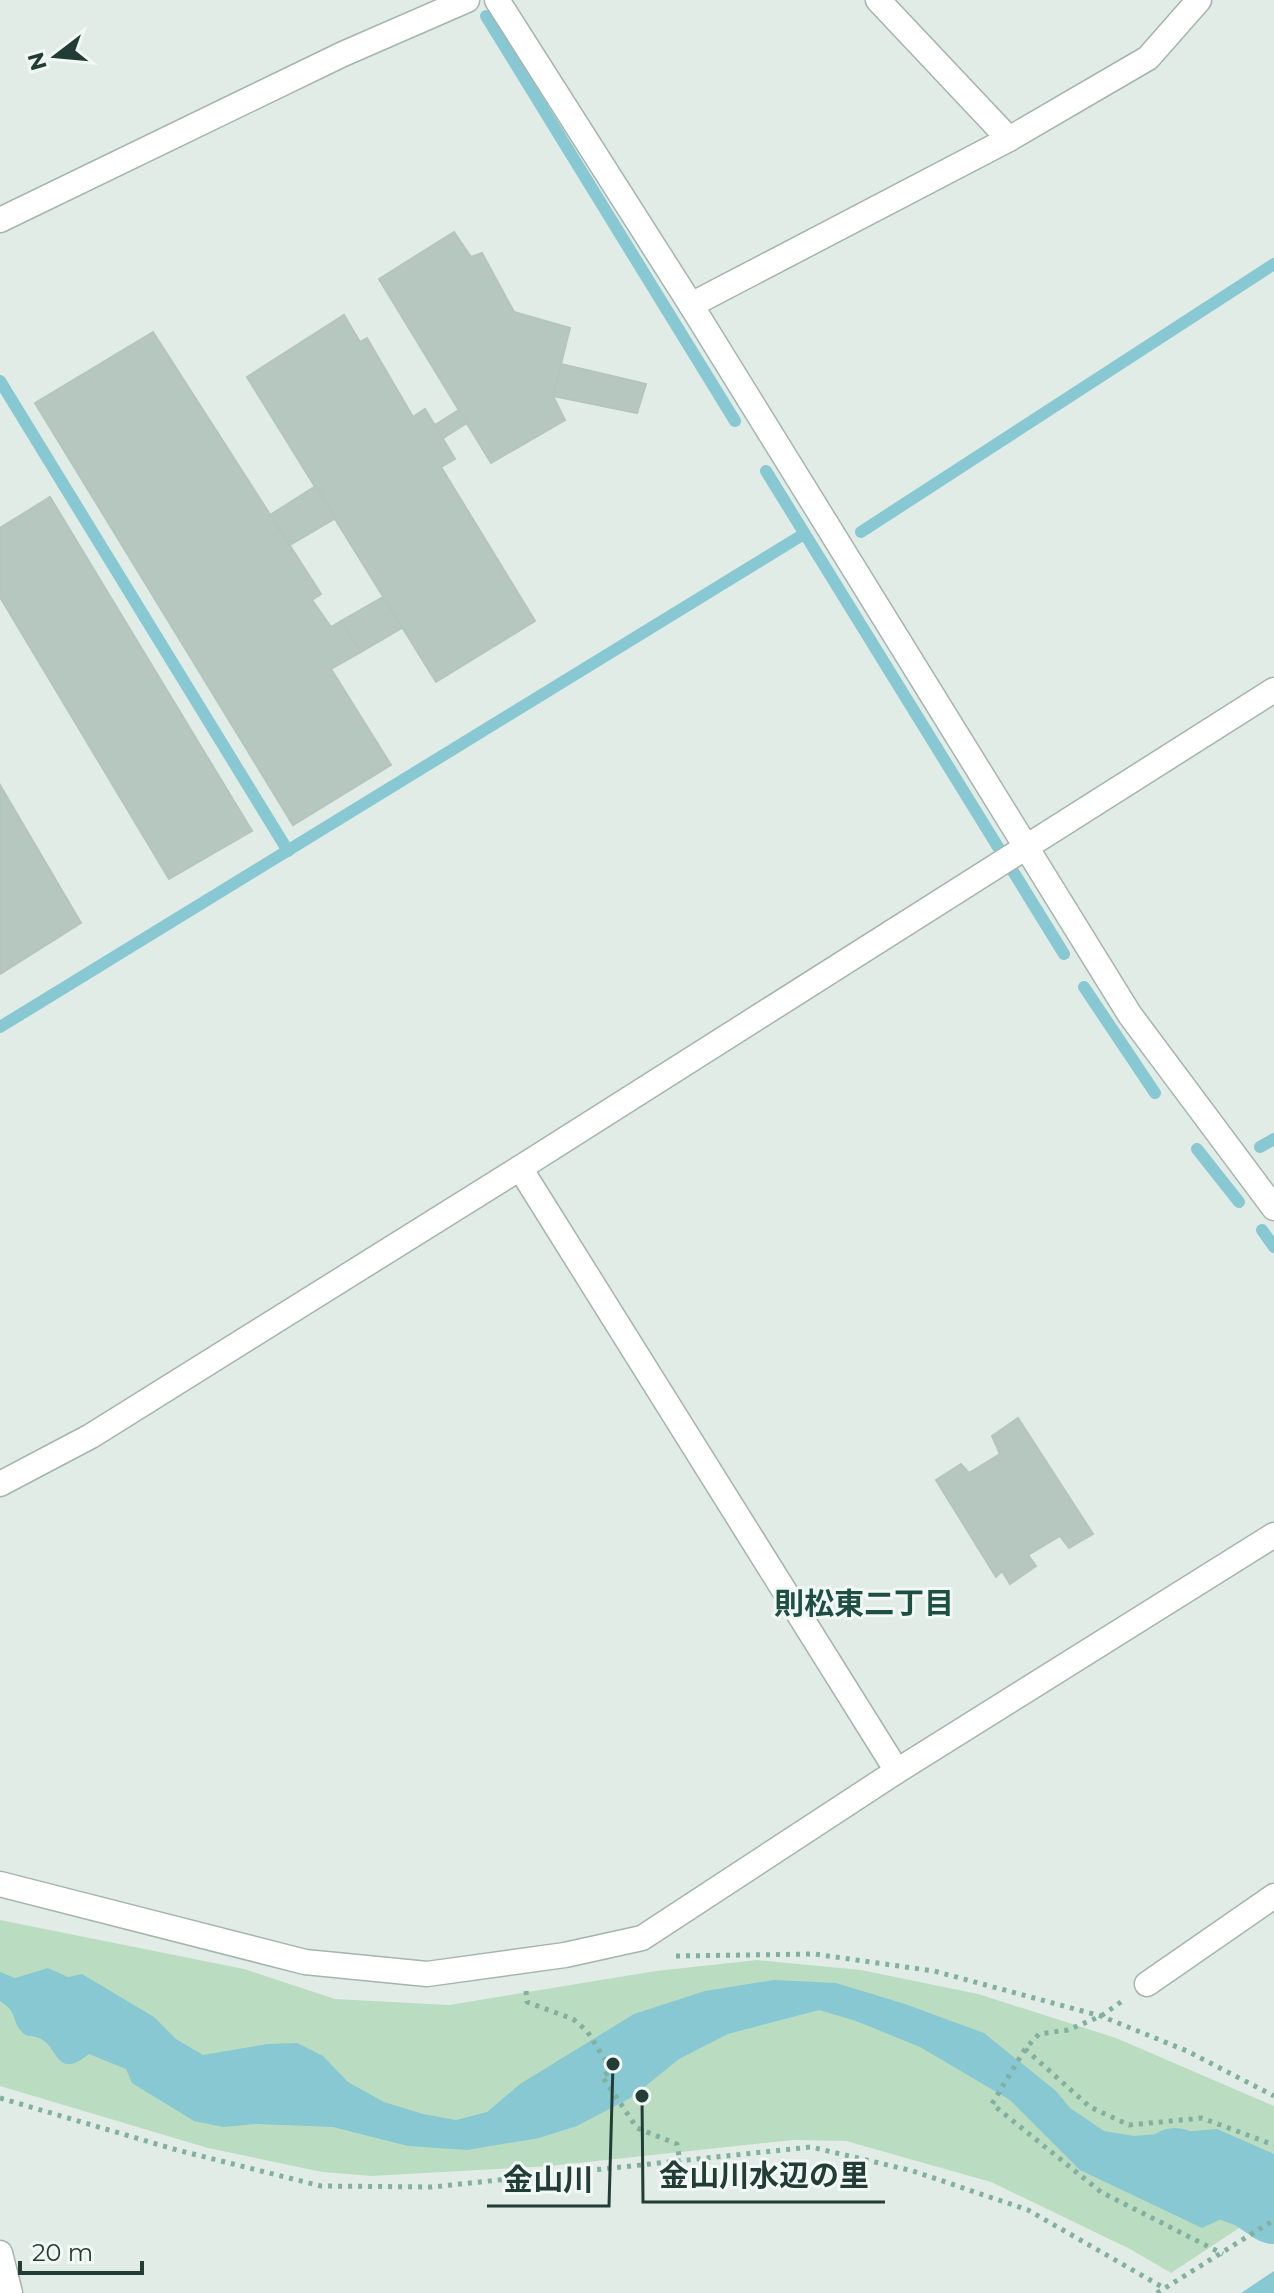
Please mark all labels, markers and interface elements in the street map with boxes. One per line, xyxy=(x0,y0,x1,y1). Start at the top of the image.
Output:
north arrow xyxy=(16,16,96,96)
text: N xyxy=(22,49,53,74)
district label: 則松東二丁目 xyxy=(774,1585,954,1622)
callout: 金山川水辺の里 xyxy=(643,2148,885,2202)
callout: 金山川 xyxy=(487,2152,609,2206)
text: 金山川水辺の里 xyxy=(659,2157,869,2194)
text: 金山川 xyxy=(503,2161,593,2198)
scale bar xyxy=(20,2225,142,2275)
text: 20 m xyxy=(32,2238,93,2267)

